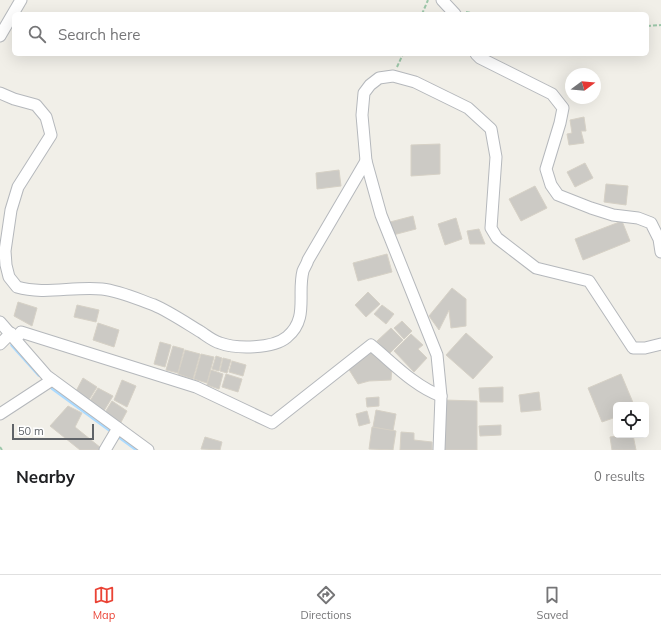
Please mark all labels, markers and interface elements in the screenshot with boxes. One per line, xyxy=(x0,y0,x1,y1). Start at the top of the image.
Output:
search box xyxy=(12,12,649,56)
icon: search xyxy=(26,23,48,45)
text: Search here xyxy=(58,25,140,44)
north arrow xyxy=(565,68,601,104)
map controls xyxy=(613,402,649,438)
button: locate xyxy=(613,402,649,438)
scale bar xyxy=(12,422,94,441)
text: 50 m xyxy=(18,424,44,438)
text: Nearby xyxy=(16,466,75,487)
text: 0 results xyxy=(594,468,645,484)
tab: Map xyxy=(93,584,115,622)
tab: Directions xyxy=(301,584,351,622)
tab: Saved xyxy=(537,584,568,622)

